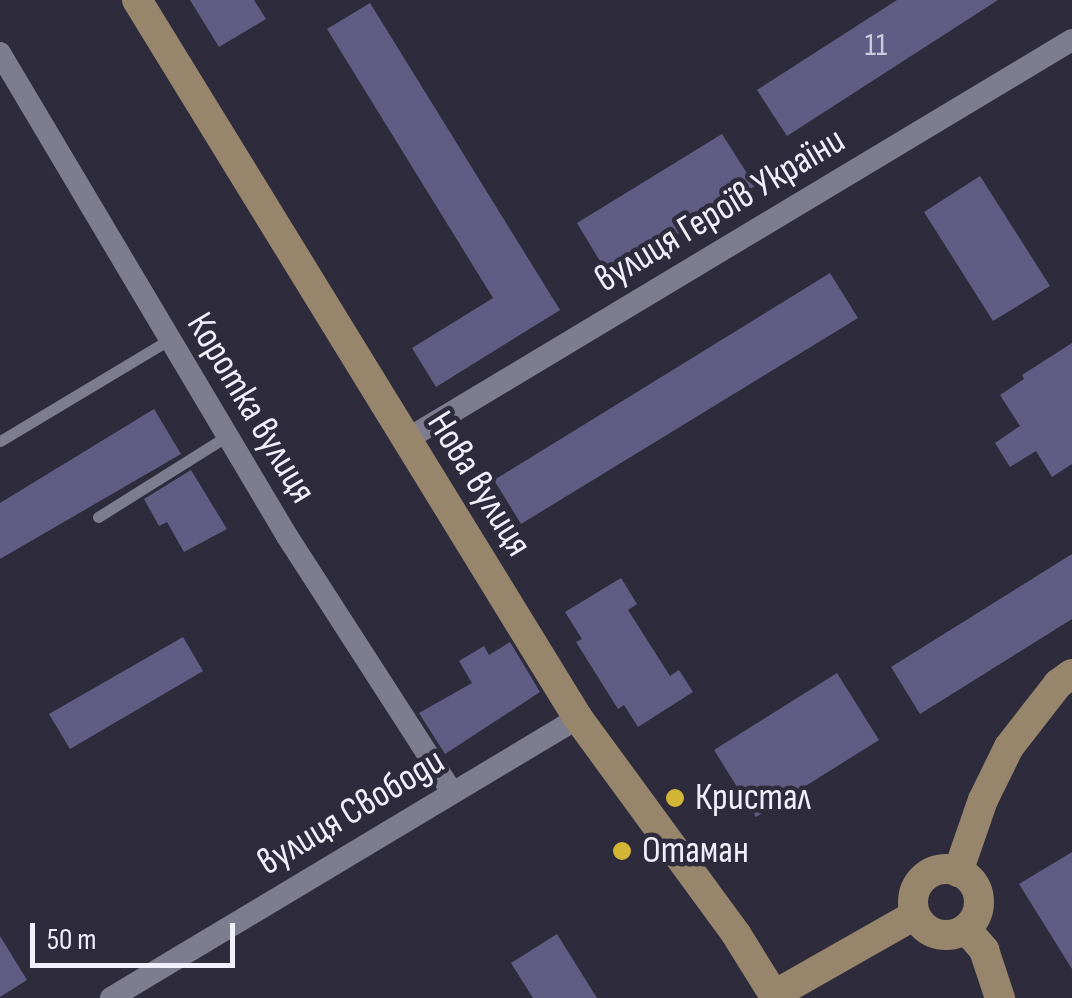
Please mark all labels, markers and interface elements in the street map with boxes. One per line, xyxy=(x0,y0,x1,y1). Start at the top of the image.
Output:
house number: 11 xyxy=(865,27,887,65)
street label: вулиця Героїв України xyxy=(587,118,853,302)
street label: Коротка вулиця xyxy=(176,305,326,511)
street label: Нова вулиця xyxy=(417,403,541,565)
street label: вулиця Свободи xyxy=(249,739,453,885)
place label: Кристал xyxy=(695,775,811,821)
marker: Кристал xyxy=(664,787,686,809)
place label: Отаман xyxy=(642,828,749,874)
marker: Отаман xyxy=(611,840,633,862)
scale bar xyxy=(35,903,240,965)
text: 50 m xyxy=(47,922,96,958)

